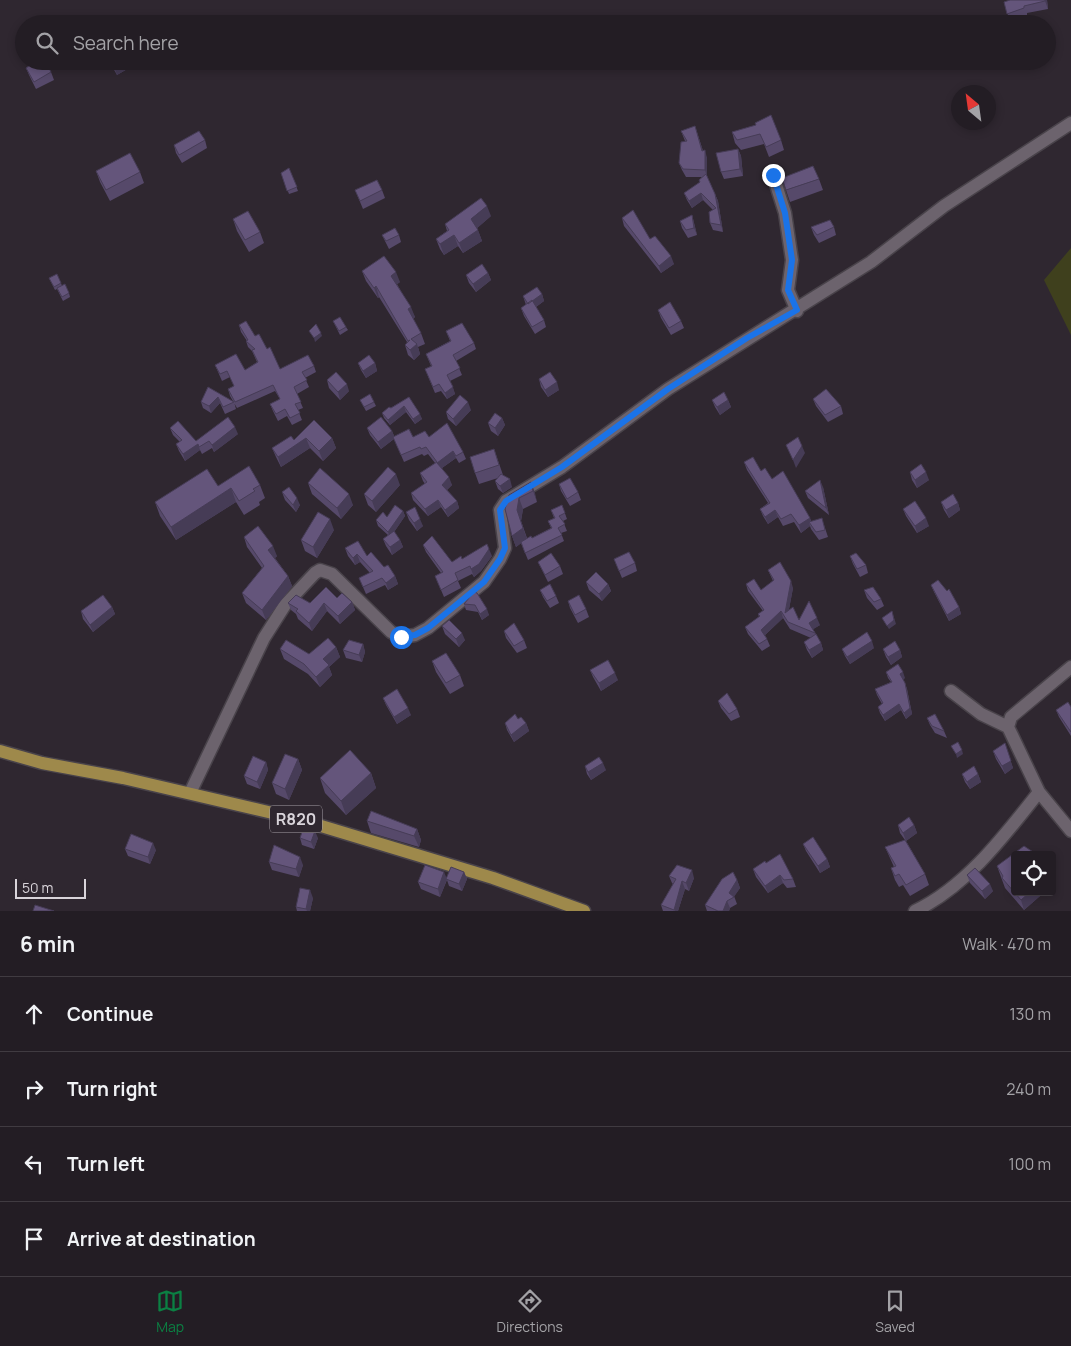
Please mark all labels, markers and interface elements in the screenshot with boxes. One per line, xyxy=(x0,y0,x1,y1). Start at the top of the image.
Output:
search box xyxy=(15,15,1056,70)
icon: search xyxy=(33,29,61,57)
text: Search here xyxy=(73,30,179,56)
north arrow xyxy=(951,85,996,130)
route end xyxy=(762,164,785,187)
route start xyxy=(390,626,413,649)
road number: R820 xyxy=(270,806,322,832)
map controls xyxy=(1011,851,1056,896)
button: locate xyxy=(1011,851,1056,896)
scale bar xyxy=(15,876,86,899)
text: 50 m xyxy=(22,878,53,897)
text: 6 min xyxy=(20,930,75,958)
text: Walk · 470 m xyxy=(962,933,1051,955)
icon: ahead xyxy=(20,1000,48,1028)
text: Continue xyxy=(67,1001,153,1027)
text: 130 m xyxy=(1009,1003,1051,1025)
icon: right xyxy=(20,1075,48,1103)
text: Turn right xyxy=(67,1076,157,1102)
text: 240 m xyxy=(1006,1078,1051,1100)
icon: left xyxy=(20,1150,48,1178)
text: Turn left xyxy=(67,1151,145,1177)
text: 100 m xyxy=(1008,1153,1051,1175)
icon: arrive xyxy=(20,1225,48,1253)
text: Arrive at destination xyxy=(67,1226,256,1252)
tab: Map xyxy=(156,1287,184,1336)
tab: Directions xyxy=(497,1287,563,1336)
tab: Saved xyxy=(875,1287,915,1336)

